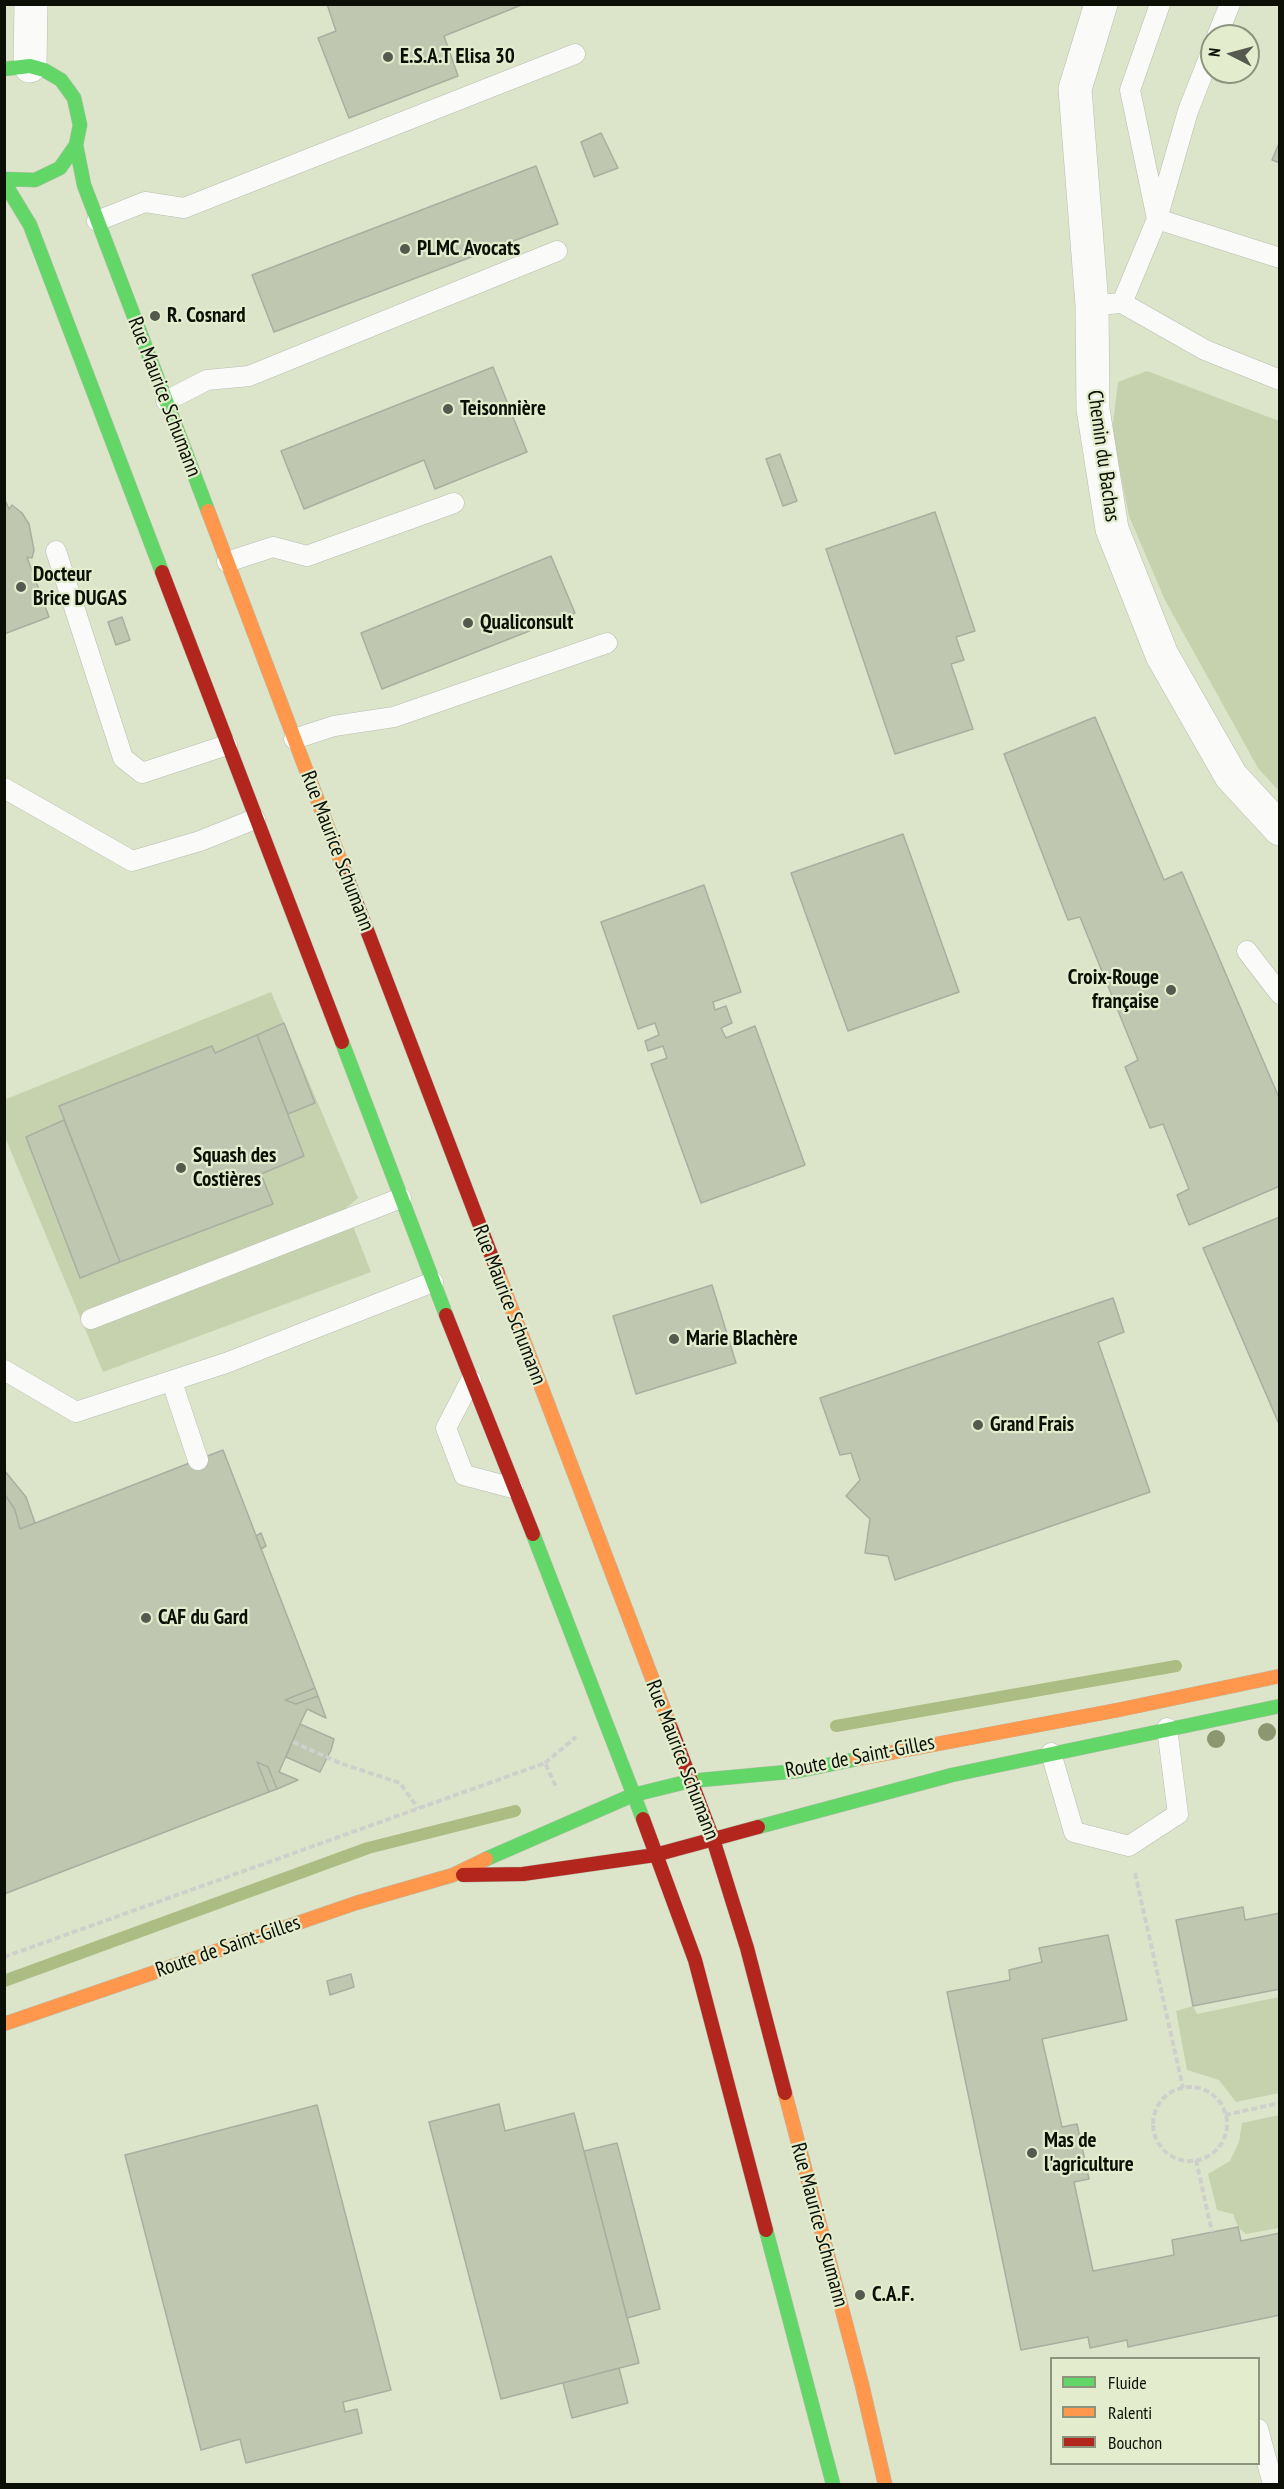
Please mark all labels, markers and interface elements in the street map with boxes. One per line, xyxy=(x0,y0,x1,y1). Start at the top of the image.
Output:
north arrow xyxy=(1200,24,1260,84)
place label: E.S.A.T Elisa 30 xyxy=(400,44,515,70)
text: N xyxy=(1204,47,1224,58)
marker: E.S.A.T Elisa 30 xyxy=(381,50,395,64)
place label: PLMC Avocats xyxy=(417,236,520,262)
marker: PLMC Avocats xyxy=(398,242,412,256)
place label: R. Cosnard xyxy=(167,303,246,329)
marker: R. Cosnard xyxy=(148,309,162,323)
street label: Rue Maurice Schumann xyxy=(122,314,206,480)
street label: Chemin du Bachas xyxy=(1081,389,1125,523)
place label: Teisonnière xyxy=(460,396,546,422)
marker: Teisonnière xyxy=(441,402,455,416)
place label: Docteur Brice DUGAS xyxy=(33,562,127,612)
marker: Docteur Brice DUGAS xyxy=(14,580,28,594)
place label: Qualiconsult xyxy=(480,610,573,636)
marker: Qualiconsult xyxy=(461,616,475,630)
street label: Rue Maurice Schumann xyxy=(295,768,379,934)
place label: Croix-Rouge française xyxy=(1068,965,1159,1015)
marker: Croix-Rouge française xyxy=(1164,983,1178,997)
place label: Squash des Costières xyxy=(193,1143,276,1193)
marker: Squash des Costières xyxy=(174,1161,188,1175)
street label: Rue Maurice Schumann xyxy=(467,1222,551,1388)
place label: Marie Blachère xyxy=(686,1326,798,1352)
marker: Marie Blachère xyxy=(667,1332,681,1346)
place label: Grand Frais xyxy=(990,1412,1074,1438)
marker: Grand Frais xyxy=(971,1418,985,1432)
place label: CAF du Gard xyxy=(158,1605,248,1631)
marker: CAF du Gard xyxy=(139,1611,153,1625)
street label: Rue Maurice Schumann xyxy=(640,1677,724,1843)
street label: Route de Saint-Gilles xyxy=(783,1730,937,1784)
street label: Route de Saint-Gilles xyxy=(152,1910,304,1984)
place label: Mas de l'agriculture xyxy=(1044,2128,1134,2178)
street label: Rue Maurice Schumann xyxy=(785,2140,853,2310)
marker: Mas de l'agriculture xyxy=(1025,2146,1039,2160)
place label: C.A.F. xyxy=(872,2282,914,2308)
marker: C.A.F. xyxy=(853,2288,867,2302)
legend xyxy=(1050,2357,1260,2465)
text: Fluide xyxy=(1108,2371,1147,2394)
text: Ralenti xyxy=(1108,2401,1152,2424)
text: Bouchon xyxy=(1108,2431,1162,2454)

